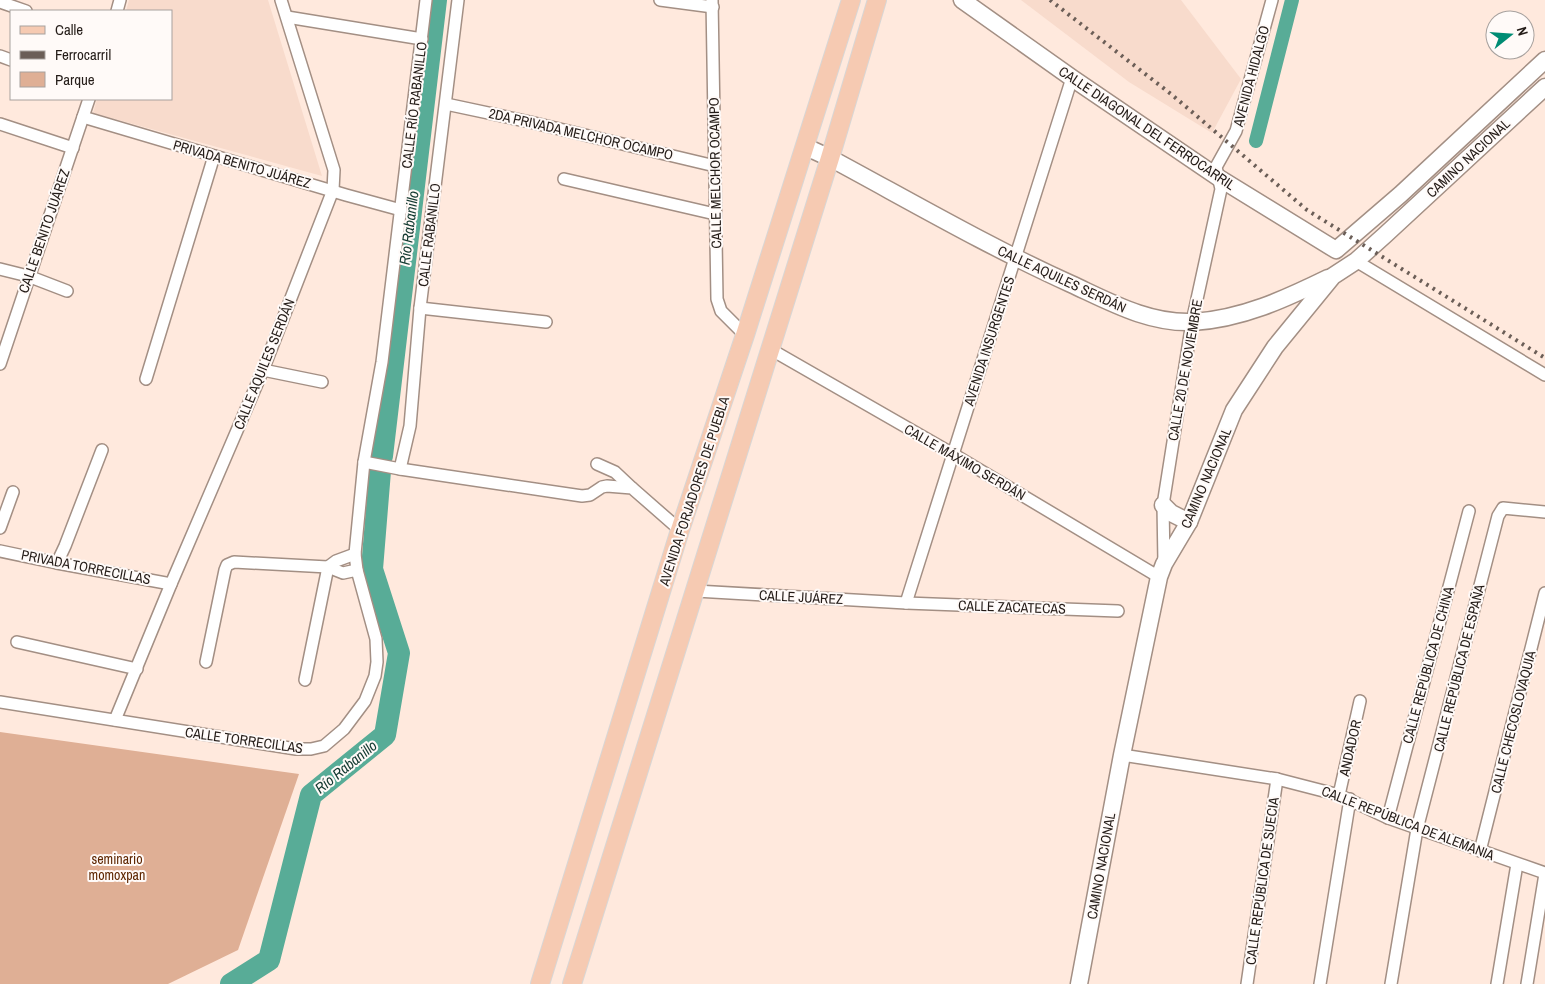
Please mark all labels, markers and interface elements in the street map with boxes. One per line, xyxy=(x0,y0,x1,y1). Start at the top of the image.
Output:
legend xyxy=(10,10,172,100)
north arrow xyxy=(1485,10,1535,60)
text: Calle xyxy=(55,19,83,40)
street label: AVENIDA HIDALGO xyxy=(1229,23,1273,129)
text: N xyxy=(1513,25,1532,38)
street label: CALLE RÍO RABANILLO xyxy=(397,41,431,169)
text: Ferrocarril xyxy=(55,44,111,65)
street label: CALLE DIAGONAL DEL FERROCARRIL xyxy=(1055,62,1239,194)
text: Parque xyxy=(55,69,95,90)
street label: CALLE MELCHOR OCAMPO xyxy=(705,97,725,249)
street label: 2DA PRIVADA MELCHOR OCAMPO xyxy=(487,104,675,164)
street label: CAMINO NACIONAL xyxy=(1422,114,1514,201)
street label: PRIVADA BENITO JUÁREZ xyxy=(171,136,313,192)
street label: CALLE BENITO JUÁREZ xyxy=(14,167,74,295)
street label: CALLE RABANILLO xyxy=(414,182,444,288)
water label: Río Rabanillo xyxy=(394,190,423,266)
street label: CALLE AQUILES SERDÁN xyxy=(995,241,1129,317)
street label: AVENIDA INSURGENTES xyxy=(959,274,1019,409)
street label: CALLE AQUILES SERDÁN xyxy=(229,296,299,432)
street label: CALLE 20 DE NOVIEMBRE xyxy=(1164,298,1206,442)
street label: AVENIDA FORJADORES DE PUEBLA xyxy=(655,394,733,589)
street label: CALLE MÁXIMO SERDÁN xyxy=(901,420,1029,504)
street label: CAMINO NACIONAL xyxy=(1177,424,1236,531)
street label: PRIVADA TORRECILLAS xyxy=(20,546,153,588)
street label: CALLE REPÚBLICA DE ESPAÑA xyxy=(1429,582,1489,754)
street label: CALLE REPÚBLICA DE CHINA xyxy=(1398,584,1458,746)
street label: CALLE JUÁREZ xyxy=(758,586,844,608)
street label: CALLE ZACATECAS xyxy=(958,596,1066,618)
street label: CALLE CHECOSLOVAQUIA xyxy=(1487,648,1540,795)
street label: ANDADOR xyxy=(1335,718,1365,779)
street label: CALLE TORRECILLAS xyxy=(184,723,304,757)
water label: Río Rabanillo xyxy=(310,735,381,798)
street label: CALLE REPÚBLICA DE ALEMANIA xyxy=(1319,782,1497,864)
street label: CALLE REPÚBLICA DE SUECIA xyxy=(1241,796,1283,966)
street label: CAMINO NACIONAL xyxy=(1083,811,1119,921)
park label: seminario momoxpan xyxy=(89,850,145,884)

